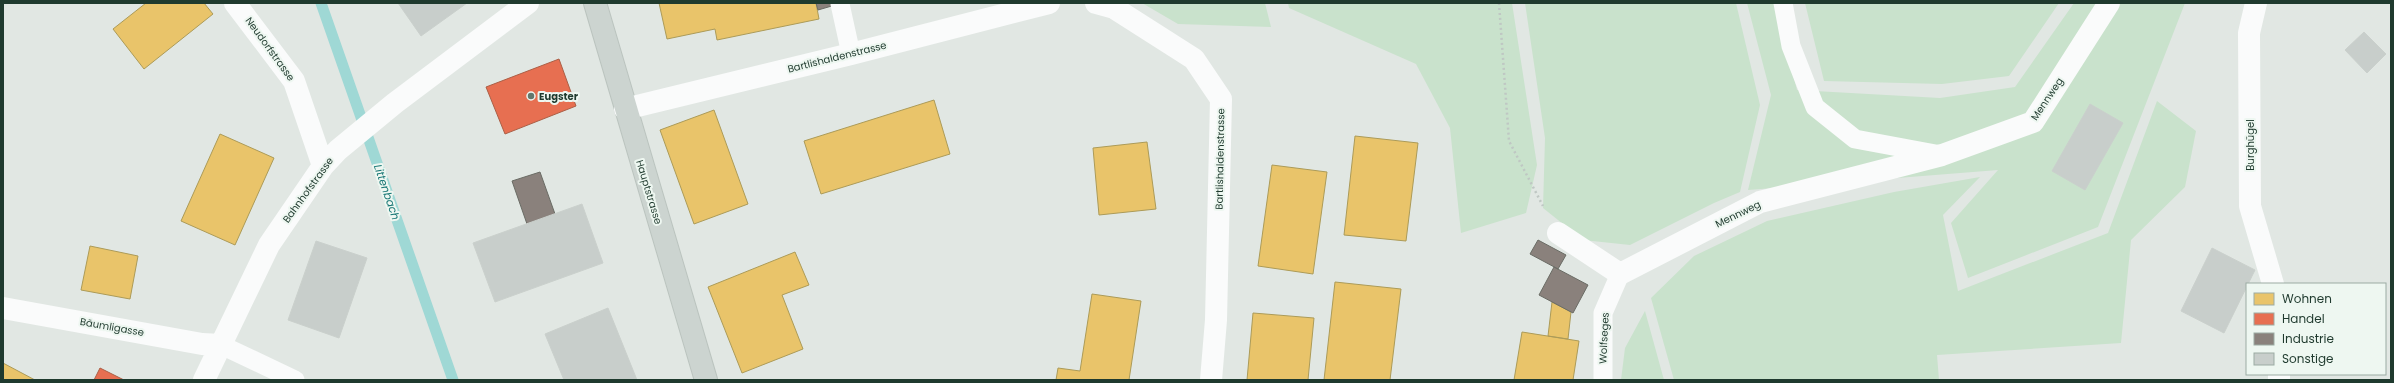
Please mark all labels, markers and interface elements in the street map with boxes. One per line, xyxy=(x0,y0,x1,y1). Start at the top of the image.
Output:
street label: Neudorfstrasse xyxy=(242,14,298,84)
street label: Bartlishaldenstrasse xyxy=(786,37,888,77)
street label: Mennweg xyxy=(2027,75,2067,123)
place label: Eugster xyxy=(539,89,579,104)
marker: Eugster xyxy=(526,91,536,101)
street label: Bartlishaldenstrasse xyxy=(1212,108,1228,210)
street label: Burghügel xyxy=(2243,119,2258,171)
street label: Bahnhofstrasse xyxy=(279,154,337,226)
street label: Hauptstrasse xyxy=(632,158,666,226)
water label: Littenbach xyxy=(370,162,404,222)
street label: Mennweg xyxy=(1713,197,1763,231)
legend xyxy=(2246,283,2386,375)
text: Wohnen xyxy=(2282,290,2332,307)
text: Handel xyxy=(2282,310,2325,327)
street label: Wolfseges xyxy=(1595,312,1613,364)
street label: Bäumligasse xyxy=(79,314,145,340)
text: Industrie xyxy=(2282,330,2334,347)
text: Sonstige xyxy=(2282,350,2334,367)

